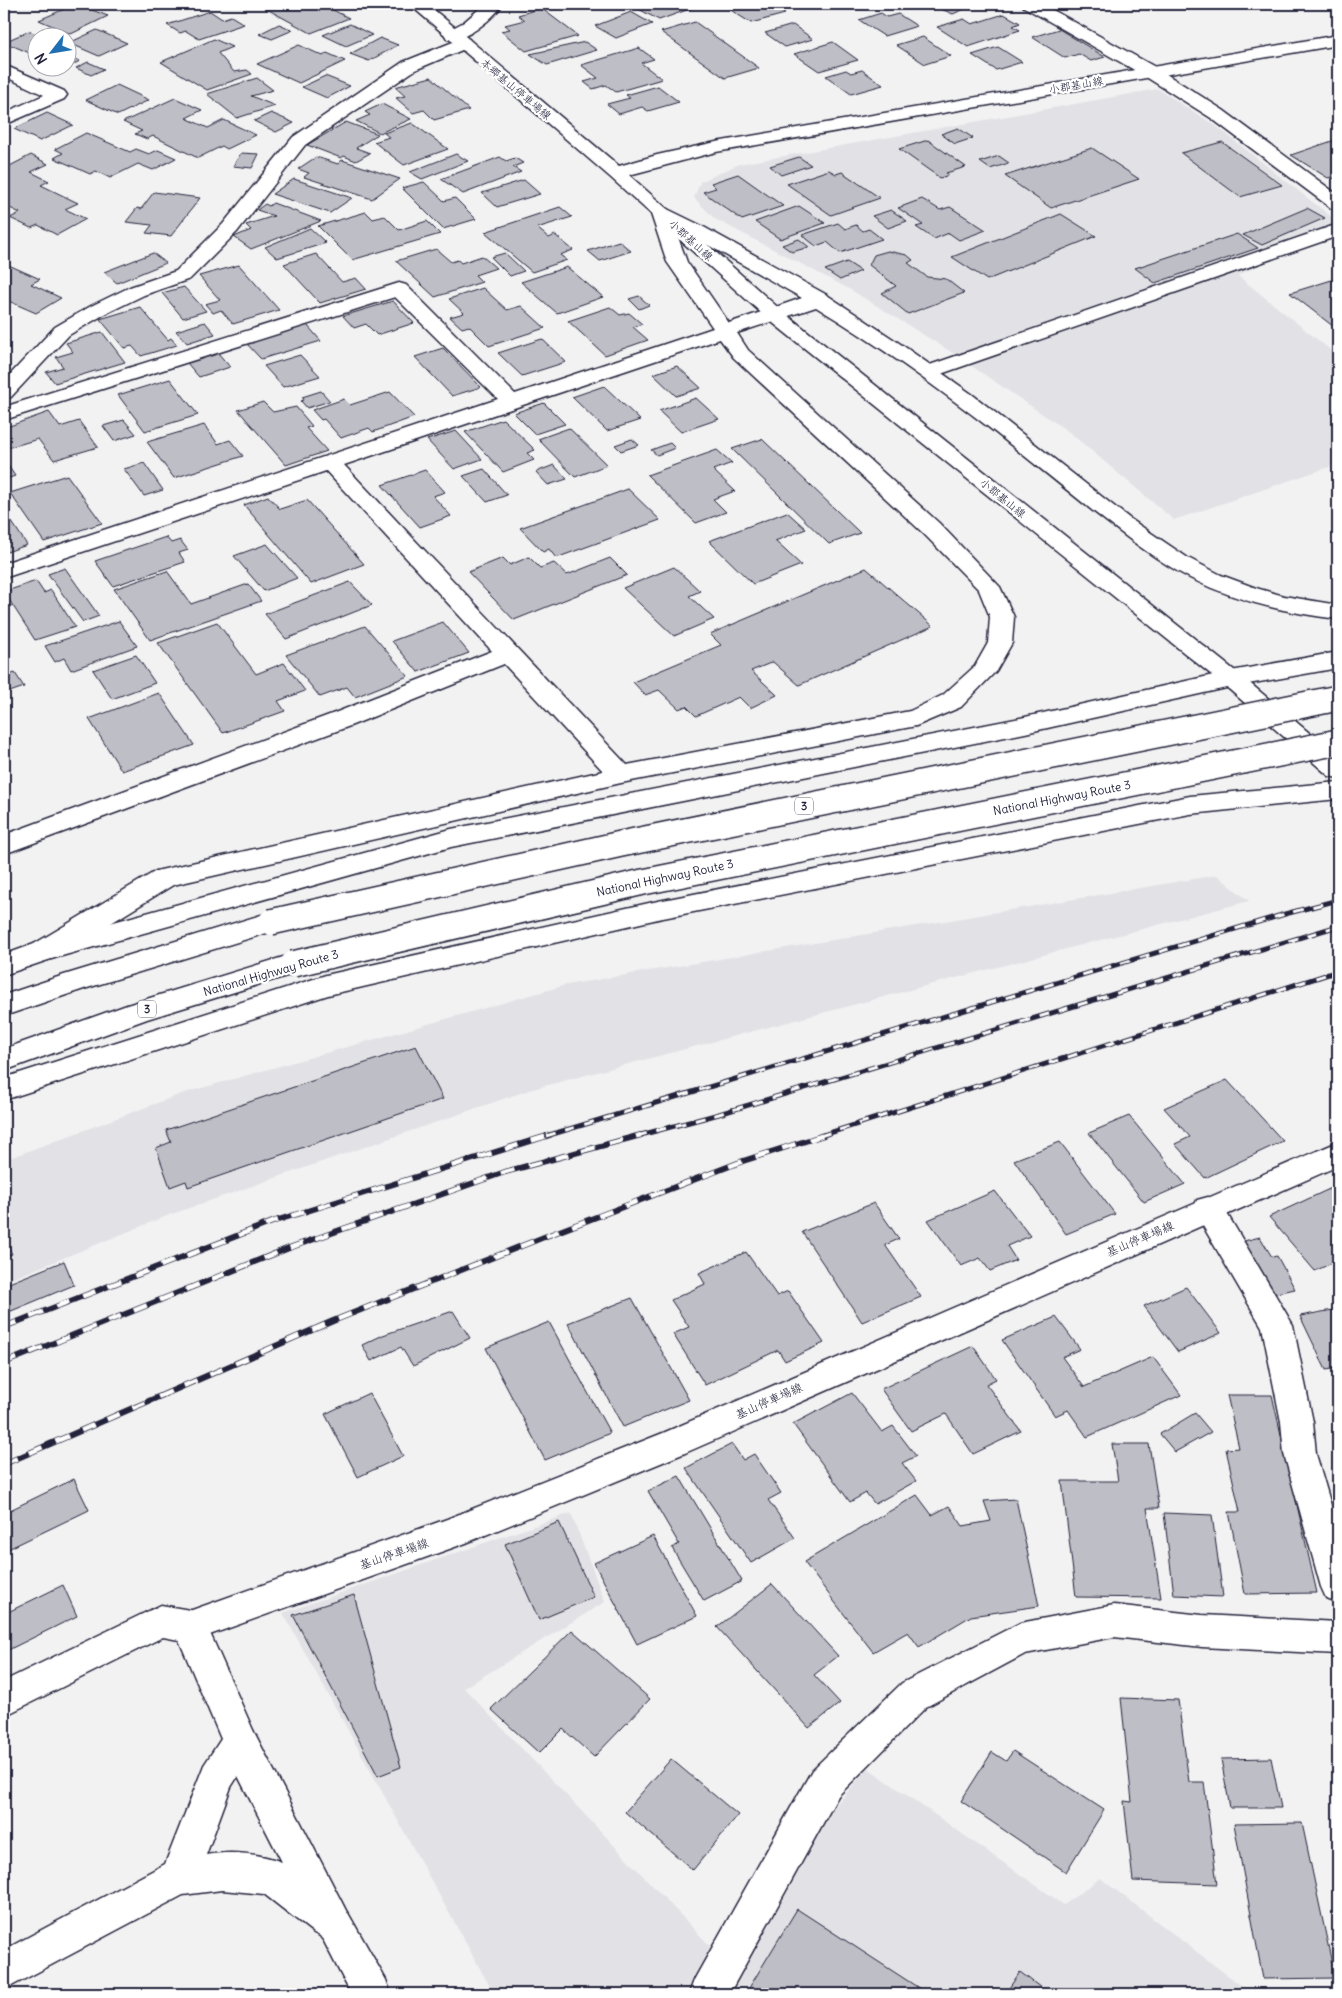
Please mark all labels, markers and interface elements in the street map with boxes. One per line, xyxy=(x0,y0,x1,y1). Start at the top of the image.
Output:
north arrow xyxy=(28,28,78,78)
text: N xyxy=(31,50,51,67)
street label: 本郷基山停車場線 xyxy=(478,55,554,123)
street label: 小郡基山線 xyxy=(1048,73,1104,97)
street label: 小郡基山線 xyxy=(666,216,716,264)
street label: 小郡基山線 xyxy=(977,475,1029,521)
street label: National Highway Route 3 xyxy=(992,777,1132,818)
road number: 3 xyxy=(795,798,813,814)
street label: National Highway Route 3 xyxy=(595,856,735,899)
street label: National Highway Route 3 xyxy=(202,946,340,999)
road number: 3 xyxy=(138,1001,156,1018)
street label: 基山停車場線 xyxy=(1104,1218,1176,1260)
street label: 基山停車場線 xyxy=(733,1379,805,1422)
street label: 基山停車場線 xyxy=(357,1535,430,1572)

